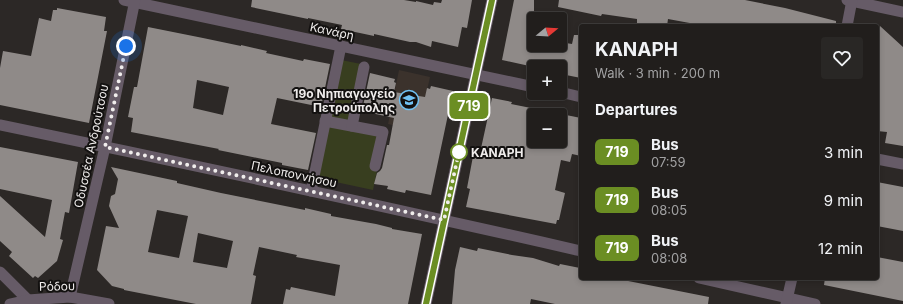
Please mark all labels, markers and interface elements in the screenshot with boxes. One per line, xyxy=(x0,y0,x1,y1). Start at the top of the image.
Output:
north arrow xyxy=(527,12,567,52)
map controls xyxy=(527,12,567,148)
street label: Κανάρη xyxy=(309,19,355,43)
your location xyxy=(116,36,136,56)
button: heart xyxy=(821,37,863,79)
text: ΚΑΝΑΡΗ xyxy=(595,38,678,61)
button: + xyxy=(527,60,567,100)
text: Walk · 3 min · 200 m xyxy=(595,65,720,81)
street label: Οδυσσέα Ανδρούτσου xyxy=(71,83,111,209)
place label: 19ο Νηπιαγωγείο Πετρούπολης xyxy=(293,86,395,115)
school or university icon: 19ο Νηπιαγωγείο Πετρούπολης xyxy=(398,89,420,111)
line badge: 719 xyxy=(446,93,492,119)
text: 719 xyxy=(457,97,481,114)
text: Departures xyxy=(595,100,677,119)
button: − xyxy=(527,108,567,148)
text: Bus xyxy=(651,135,679,154)
marker: ΚΑΝΑΡΗ xyxy=(450,143,468,161)
text: 719 xyxy=(605,143,629,160)
text: 3 min xyxy=(824,143,863,162)
place label: ΚΑΝΑΡΗ xyxy=(471,145,523,160)
text: 07:59 xyxy=(651,154,686,170)
street label: Πελοποννήσου xyxy=(250,158,338,190)
text: Bus xyxy=(651,183,679,202)
text: 719 xyxy=(605,191,629,208)
text: 9 min xyxy=(824,191,863,210)
text: 08:05 xyxy=(651,202,687,218)
text: Bus xyxy=(651,231,679,250)
text: 719 xyxy=(605,239,629,256)
text: 12 min xyxy=(818,239,863,258)
text: 08:08 xyxy=(651,250,687,266)
street label: Ρόδου xyxy=(39,278,75,294)

